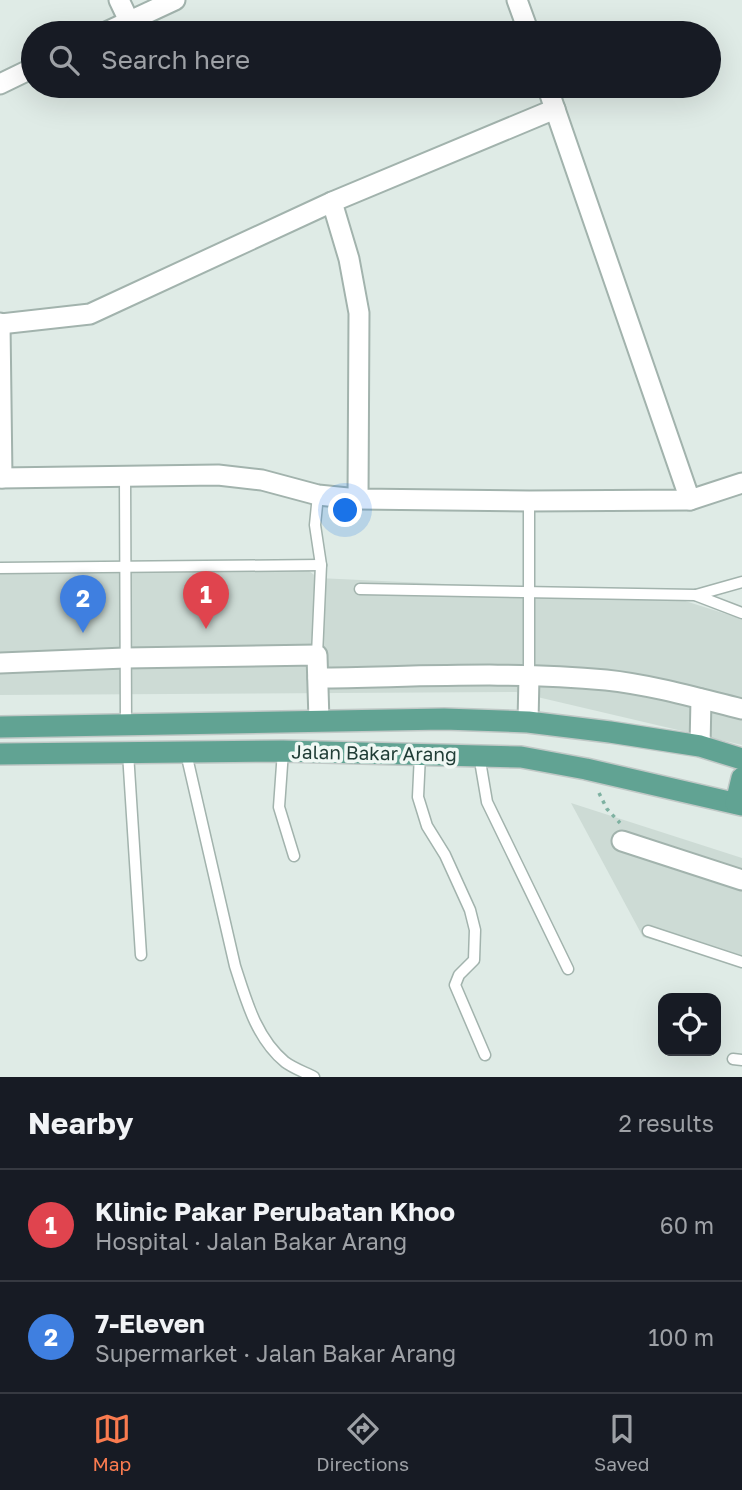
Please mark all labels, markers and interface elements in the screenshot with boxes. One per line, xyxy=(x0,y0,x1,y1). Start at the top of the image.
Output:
search box xyxy=(21,21,721,98)
icon: search xyxy=(45,41,83,79)
text: Search here xyxy=(101,44,250,75)
your location xyxy=(328,493,362,527)
pin: 1 xyxy=(183,571,229,629)
pin: 2 xyxy=(60,575,106,633)
street label: Jalan Bakar Arang xyxy=(291,740,457,765)
map controls xyxy=(658,993,721,1056)
button: locate xyxy=(658,993,721,1056)
text: Nearby xyxy=(28,1105,133,1141)
text: 2 results xyxy=(618,1109,714,1137)
text: Klinic Pakar Perubatan Khoo xyxy=(95,1196,455,1227)
text: 1 xyxy=(45,1211,57,1239)
text: 60 m xyxy=(660,1211,714,1239)
text: Hospital · Jalan Bakar Arang xyxy=(95,1227,407,1255)
text: 7-Eleven xyxy=(95,1308,205,1339)
text: 2 xyxy=(44,1323,58,1351)
text: 100 m xyxy=(648,1323,714,1351)
text: Supermarket · Jalan Bakar Arang xyxy=(95,1339,456,1367)
tab: Map xyxy=(92,1410,131,1475)
tab: Directions xyxy=(316,1410,409,1475)
tab: Saved xyxy=(594,1410,650,1475)

